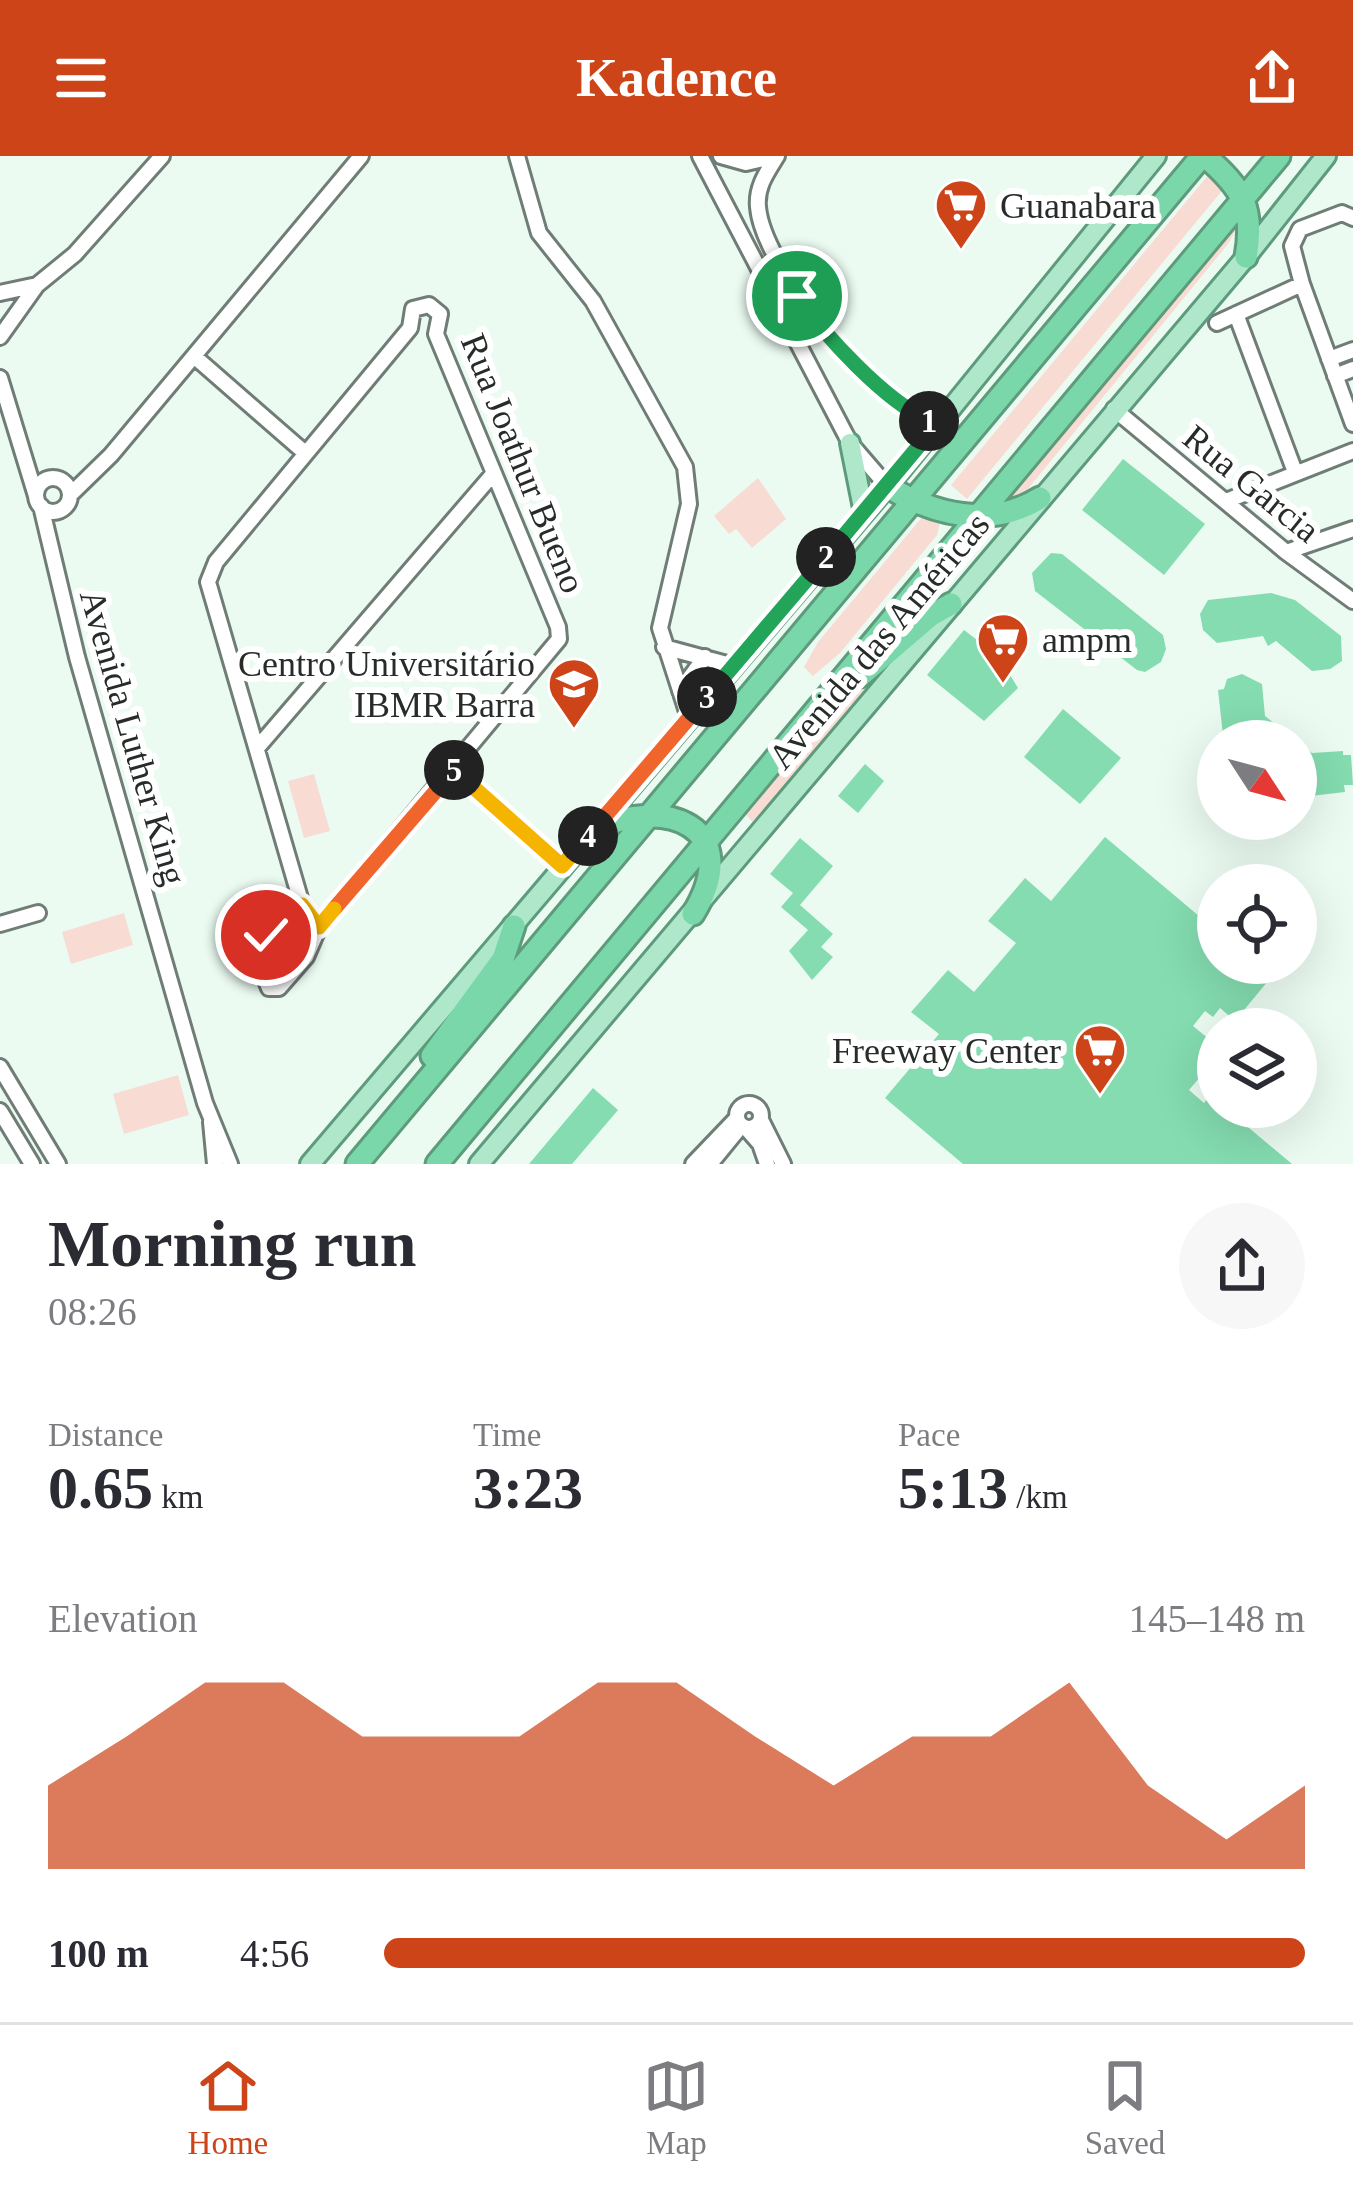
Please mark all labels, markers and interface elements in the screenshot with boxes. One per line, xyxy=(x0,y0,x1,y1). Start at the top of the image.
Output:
icon: menu xyxy=(48,45,114,111)
icon: share xyxy=(1239,45,1305,111)
text: Kadence xyxy=(576,48,777,108)
supermarket icon: Guanabara xyxy=(933,177,989,251)
place label: Guanabara xyxy=(1000,186,1156,226)
pin xyxy=(746,245,848,347)
icon: arrive xyxy=(764,263,830,329)
street label: Rua Joathur Bueno xyxy=(453,328,593,599)
pin: 1 xyxy=(899,391,959,451)
text: 1 xyxy=(921,403,937,439)
street label: Rua Garcia xyxy=(1175,417,1327,551)
street label: Avenida das Américas xyxy=(760,505,997,777)
pin: 2 xyxy=(796,527,856,587)
text: 2 xyxy=(818,539,834,575)
street label: Avenida Luther King xyxy=(72,585,194,890)
supermarket icon: ampm xyxy=(975,611,1031,685)
place label: ampm xyxy=(1042,620,1132,660)
place label: Centro Universitário IBMR Barra xyxy=(238,644,535,725)
school or university icon: Centro Universitário IBMR Barra xyxy=(546,656,602,730)
pin: 3 xyxy=(677,667,737,727)
text: 3 xyxy=(699,679,715,715)
north arrow xyxy=(1197,720,1317,840)
map controls xyxy=(1197,720,1317,1128)
pin: 5 xyxy=(424,740,484,800)
text: 5 xyxy=(446,752,462,788)
pin: 4 xyxy=(558,806,618,866)
text: 4 xyxy=(580,818,596,854)
button: locate xyxy=(1197,864,1317,984)
pin xyxy=(215,884,317,986)
icon: check xyxy=(233,902,299,968)
button: layers xyxy=(1197,1008,1317,1128)
supermarket icon: Freeway Center xyxy=(1072,1022,1128,1096)
place label: Freeway Center xyxy=(832,1031,1061,1071)
button: share xyxy=(1179,1203,1305,1329)
text: Morning run xyxy=(48,1207,417,1280)
text: 08:26 xyxy=(48,1290,137,1333)
text: Distance xyxy=(48,1417,163,1453)
text: Time xyxy=(473,1417,541,1453)
text: Pace xyxy=(898,1417,960,1453)
text: 0.65 xyxy=(48,1455,153,1521)
text: 3:23 xyxy=(473,1455,583,1521)
text: 5:13 xyxy=(898,1455,1008,1521)
text: km xyxy=(153,1479,203,1515)
text: /km xyxy=(1008,1479,1068,1515)
text: Elevation xyxy=(48,1597,197,1640)
text: 145–148 m xyxy=(1128,1597,1305,1640)
text: 100 m xyxy=(48,1932,149,1975)
text: 4:56 xyxy=(240,1932,309,1975)
tab: Home xyxy=(188,2053,268,2162)
tab: Map xyxy=(643,2053,709,2162)
tab: Saved xyxy=(1085,2053,1165,2162)

